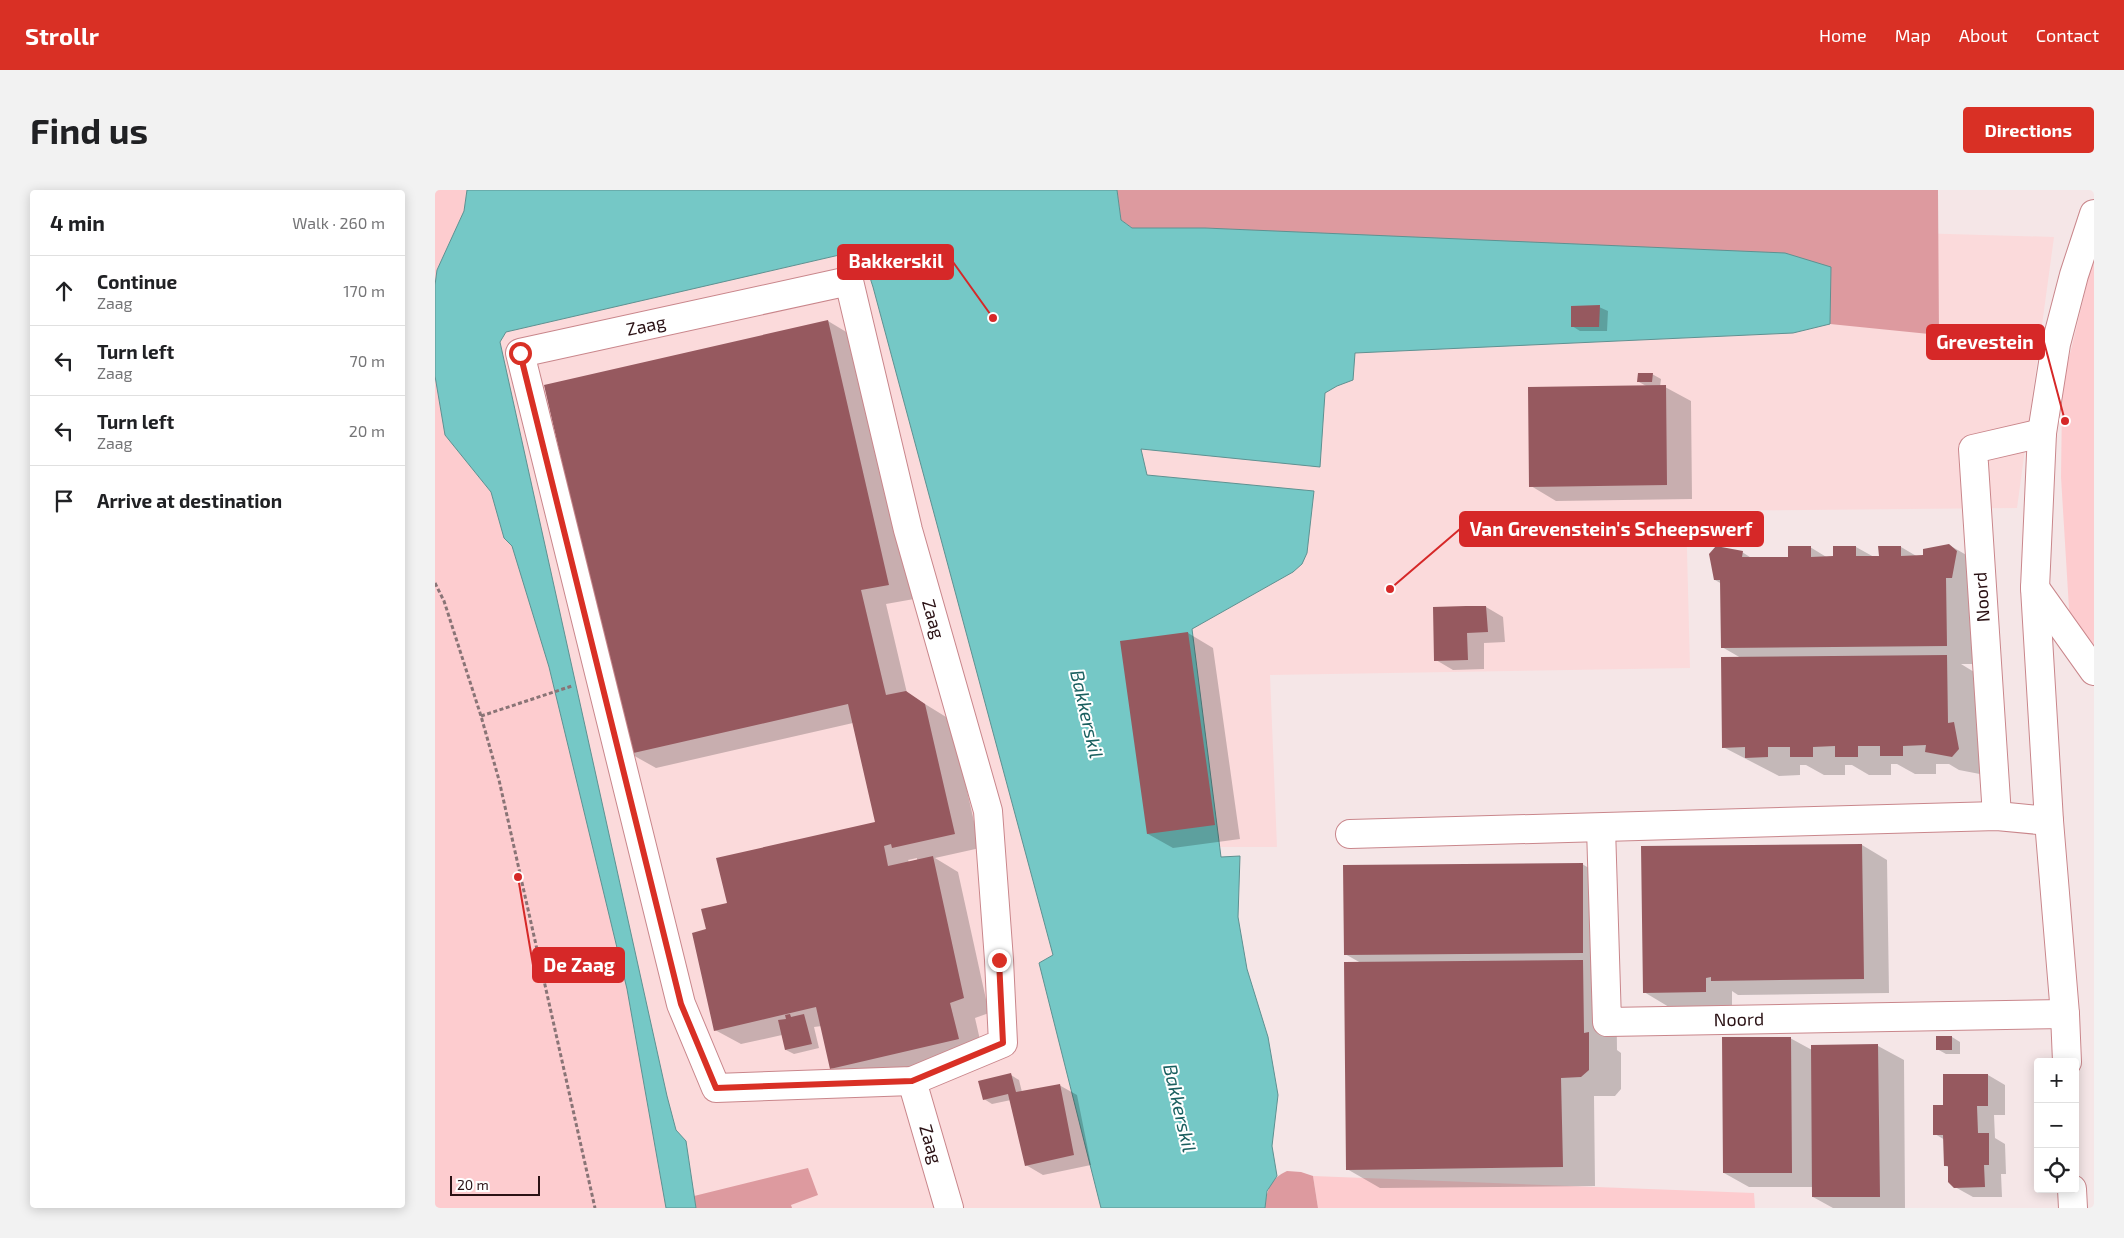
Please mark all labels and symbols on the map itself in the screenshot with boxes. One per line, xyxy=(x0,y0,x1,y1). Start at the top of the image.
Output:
callout: Bakkerskil xyxy=(838,245,953,279)
text: Bakkerskil xyxy=(849,249,944,272)
street label: Zaag xyxy=(624,310,668,340)
callout: Grevestein xyxy=(1927,325,2044,359)
text: Grevestein xyxy=(1936,330,2034,353)
route start xyxy=(509,342,532,365)
callout: Van Grevenstein's Scheepswerf xyxy=(1460,512,1763,546)
text: Van Grevenstein's Scheepswerf xyxy=(1470,517,1754,540)
street label: Noord xyxy=(1968,571,1994,623)
street label: Zaag xyxy=(918,596,950,641)
water label: Bakkerskil xyxy=(1066,668,1109,760)
callout: De Zaag xyxy=(533,948,624,982)
route end xyxy=(988,949,1011,972)
text: De Zaag xyxy=(543,953,615,976)
street label: Noord xyxy=(1713,1007,1764,1030)
water label: Bakkerskil xyxy=(1159,1062,1202,1154)
street label: Zaag xyxy=(915,1122,948,1166)
scale bar xyxy=(450,1173,540,1196)

